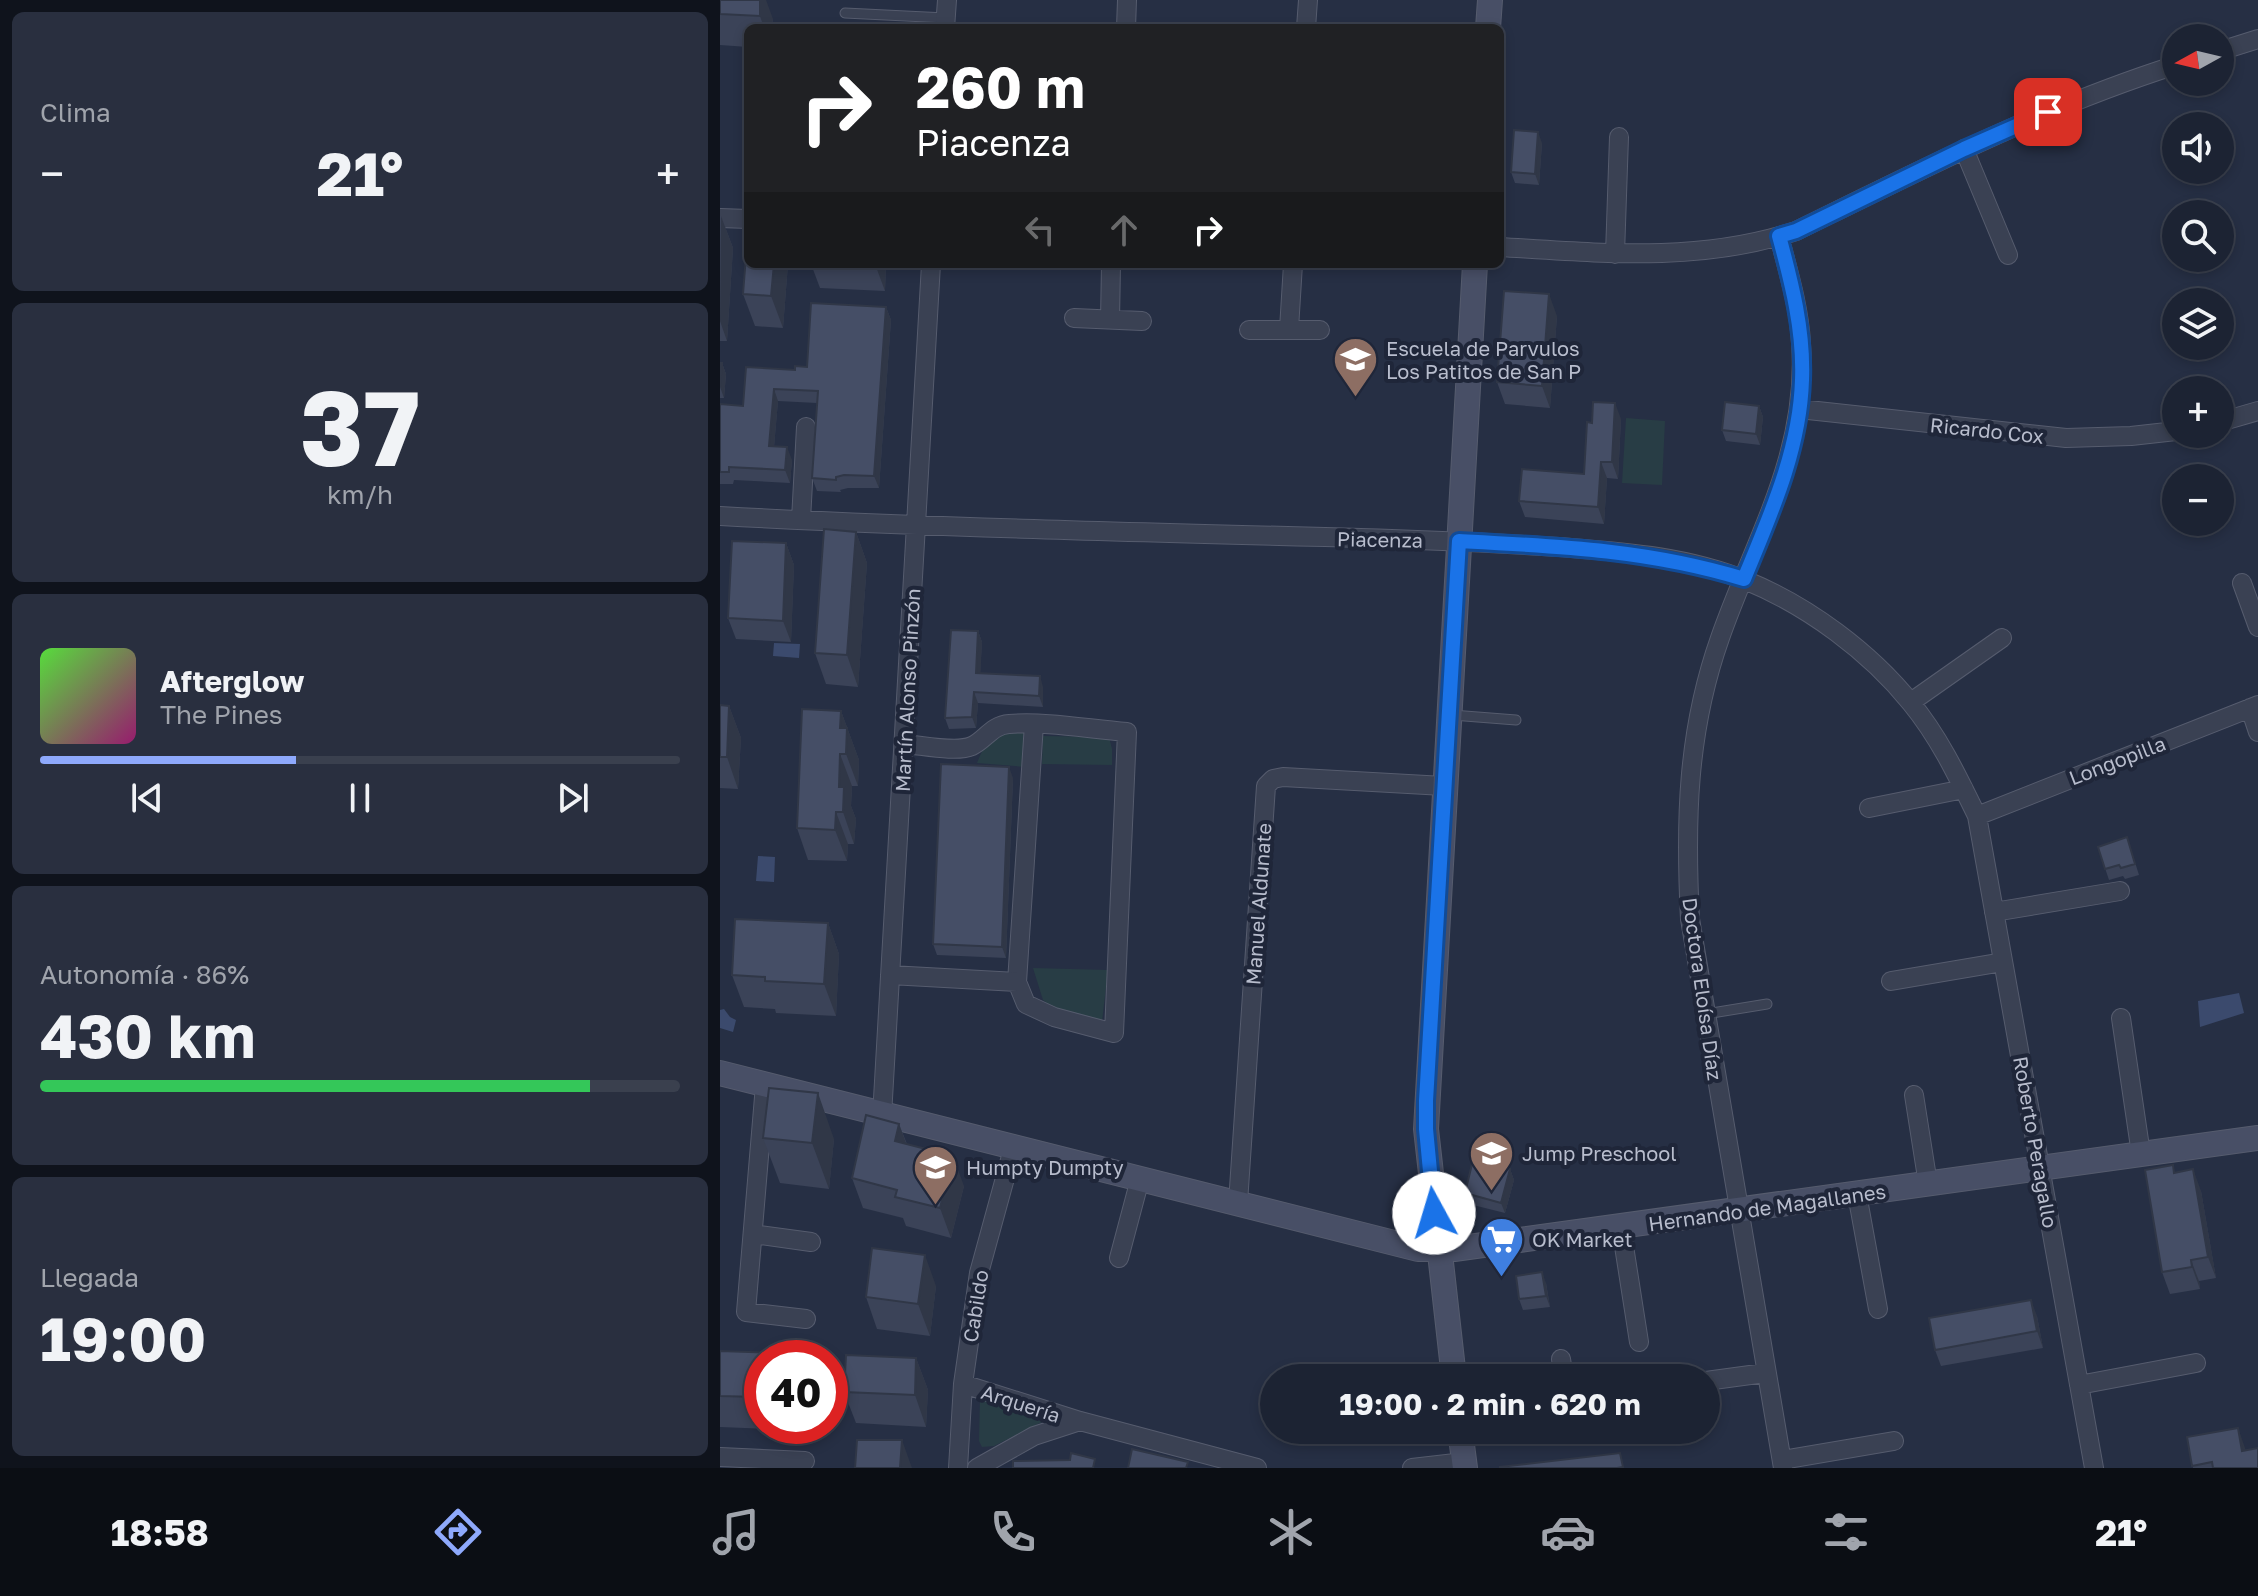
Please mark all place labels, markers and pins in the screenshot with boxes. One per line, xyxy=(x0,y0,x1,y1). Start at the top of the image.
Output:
pin xyxy=(2014,78,2082,146)
school or university icon: Escuela de Parvulos Los Patitos de San P xyxy=(1331,335,1379,398)
place label: Escuela de Parvulos Los Patitos de San P xyxy=(1386,336,1581,383)
school or university icon: Jump Preschool xyxy=(1467,1129,1515,1192)
place label: Jump Preschool xyxy=(1522,1141,1677,1165)
school or university icon: Humpty Dumpty xyxy=(911,1143,959,1206)
place label: Humpty Dumpty xyxy=(966,1155,1124,1179)
supermarket icon: OK Market xyxy=(1477,1215,1525,1278)
place label: OK Market xyxy=(1532,1227,1632,1251)

